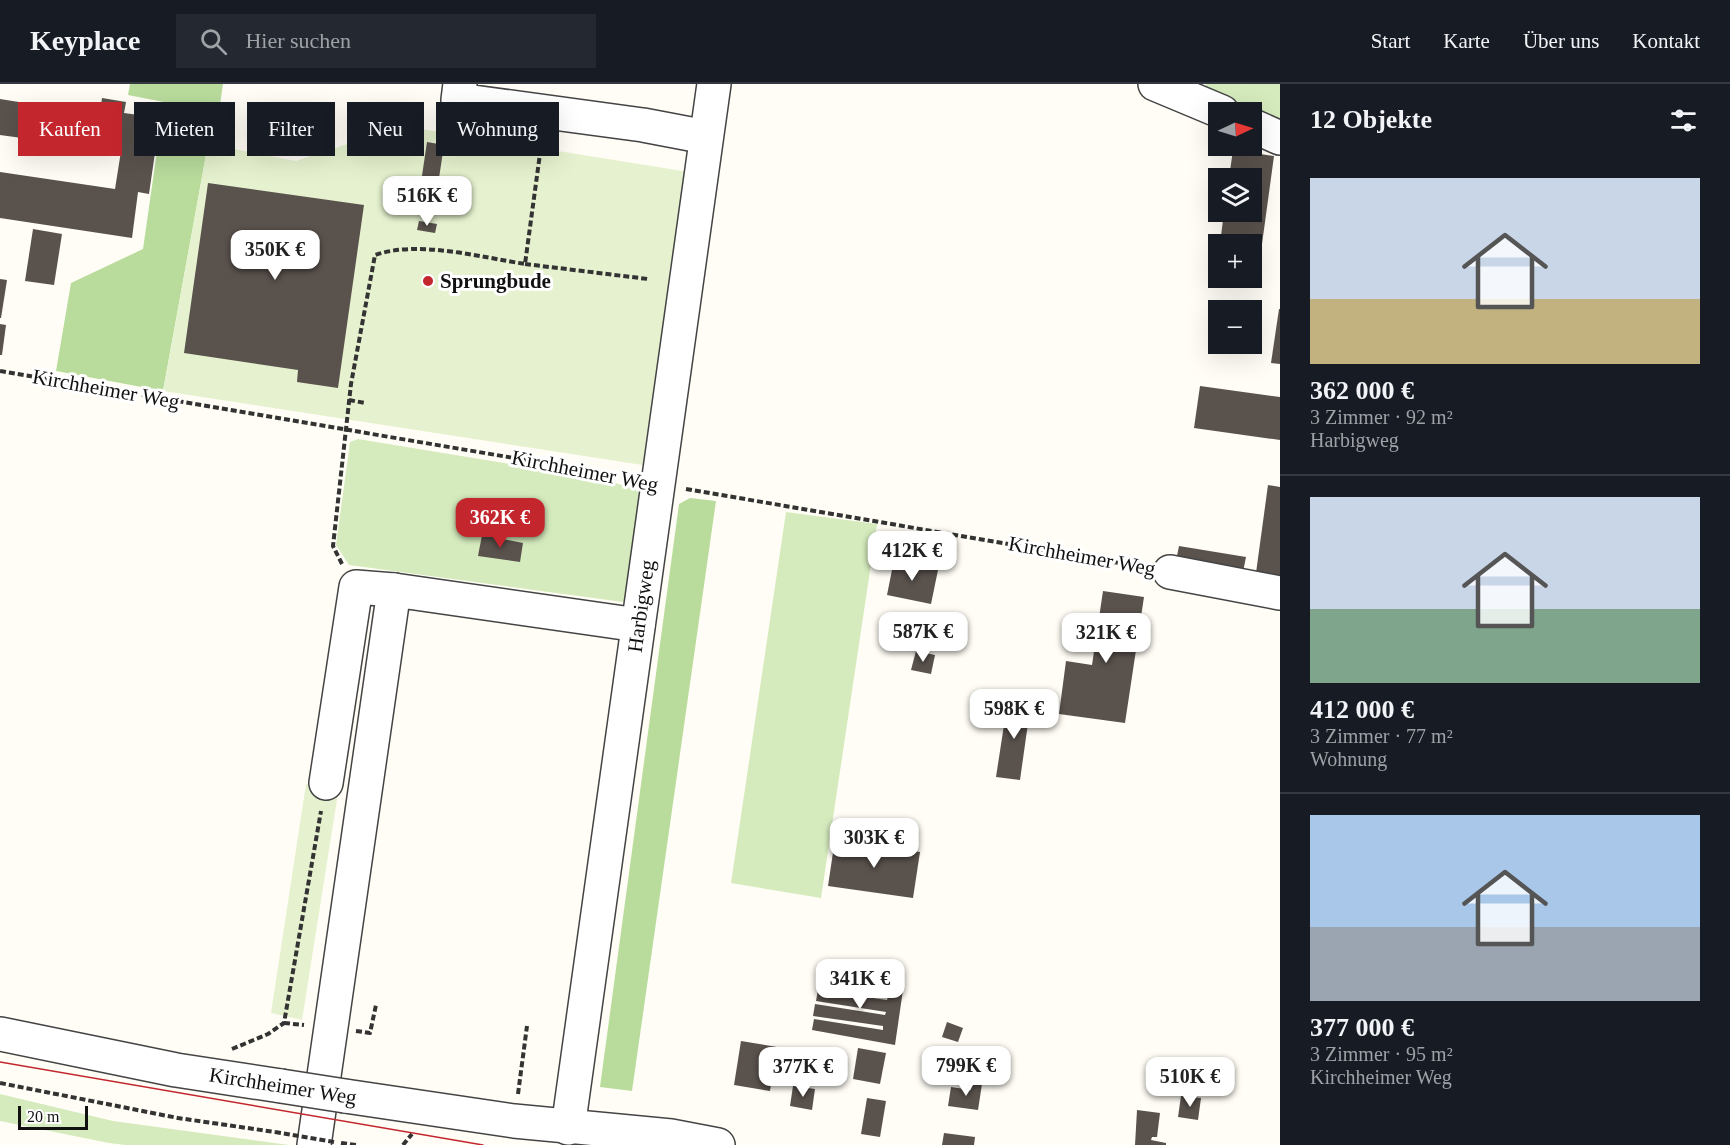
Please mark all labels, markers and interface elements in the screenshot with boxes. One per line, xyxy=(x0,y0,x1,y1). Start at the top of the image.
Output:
search box xyxy=(176,14,596,68)
text: Keyplace xyxy=(30,25,140,56)
icon: search xyxy=(197,25,230,58)
text: Hier suchen xyxy=(245,28,351,53)
text: Start xyxy=(1371,29,1410,53)
text: Karte xyxy=(1443,29,1490,53)
text: Über uns xyxy=(1523,29,1599,53)
text: Kontakt xyxy=(1632,29,1700,53)
chip: Kaufen xyxy=(18,102,122,156)
chip: Mieten xyxy=(134,102,235,156)
chip: Filter xyxy=(247,102,335,156)
chip: Neu xyxy=(347,102,424,156)
chip: Wohnung xyxy=(436,102,559,156)
north arrow xyxy=(1208,102,1262,156)
map controls xyxy=(1208,102,1262,354)
icon: filters xyxy=(1667,104,1700,137)
text: 12 Objekte xyxy=(1310,105,1432,134)
button: layers xyxy=(1208,168,1262,222)
pin: 516K € xyxy=(378,176,476,227)
text: 516K € xyxy=(397,184,457,206)
icon: home xyxy=(1451,217,1559,325)
pin: 350K € xyxy=(226,230,324,281)
button: + xyxy=(1208,234,1262,288)
text: 350K € xyxy=(245,238,305,260)
place label: Sprungbude xyxy=(440,269,551,293)
marker: Sprungbude xyxy=(421,274,435,288)
button: − xyxy=(1208,300,1262,354)
street label: Kirchheimer Weg xyxy=(31,364,182,414)
text: 362 000 € xyxy=(1310,376,1414,405)
text: 3 Zimmer · 92 m² xyxy=(1310,406,1453,428)
text: Harbigweg xyxy=(1310,429,1399,451)
street label: Kirchheimer Weg xyxy=(510,445,661,497)
pin: 362K € xyxy=(451,498,549,549)
text: 362K € xyxy=(470,506,530,528)
pin: 412K € xyxy=(863,531,961,582)
street label: Kirchheimer Weg xyxy=(1007,531,1158,581)
icon: home xyxy=(1451,536,1559,644)
text: 412K € xyxy=(882,539,942,561)
street label: Harbigweg xyxy=(623,558,659,654)
pin: 587K € xyxy=(874,612,972,663)
pin: 321K € xyxy=(1057,613,1155,664)
text: 587K € xyxy=(893,620,953,642)
text: 321K € xyxy=(1076,621,1136,643)
pin: 598K € xyxy=(965,689,1063,740)
text: 412 000 € xyxy=(1310,695,1414,724)
text: 598K € xyxy=(984,697,1044,719)
text: 3 Zimmer · 77 m² xyxy=(1310,725,1453,747)
text: Wohnung xyxy=(1310,748,1387,770)
pin: 303K € xyxy=(825,818,923,869)
text: 303K € xyxy=(844,826,904,848)
icon: home xyxy=(1451,854,1559,962)
pin: 341K € xyxy=(811,959,909,1010)
text: 341K € xyxy=(830,967,890,989)
text: 377 000 € xyxy=(1310,1013,1414,1042)
text: 3 Zimmer · 95 m² xyxy=(1310,1043,1453,1065)
pin: 799K € xyxy=(917,1046,1015,1097)
pin: 377K € xyxy=(754,1047,852,1098)
text: 799K € xyxy=(936,1054,996,1076)
text: 377K € xyxy=(773,1055,833,1077)
pin: 510K € xyxy=(1141,1057,1239,1108)
street label: Kirchheimer Weg xyxy=(208,1062,359,1110)
text: 510K € xyxy=(1160,1065,1220,1087)
text: Kirchheimer Weg xyxy=(1310,1066,1452,1088)
scale bar xyxy=(18,1103,88,1130)
text: 20 m xyxy=(27,1108,59,1125)

